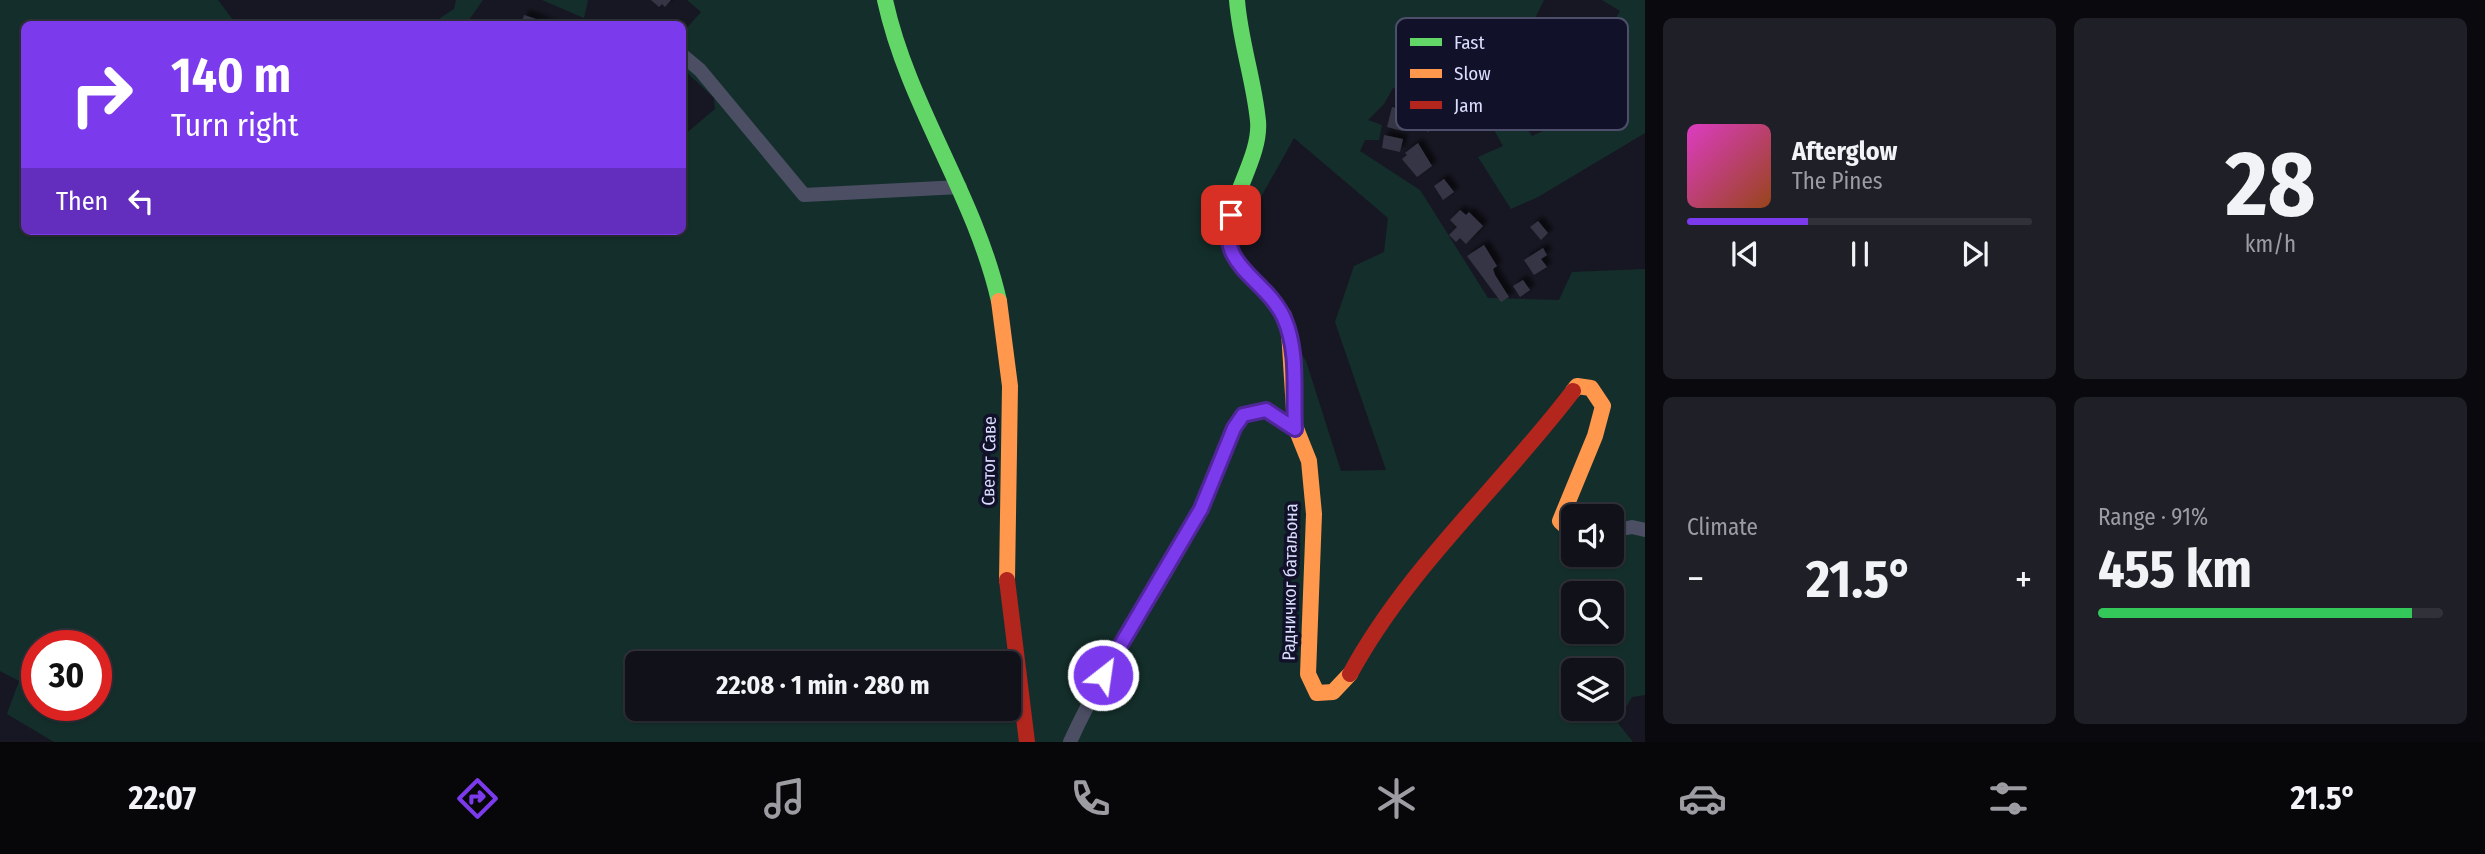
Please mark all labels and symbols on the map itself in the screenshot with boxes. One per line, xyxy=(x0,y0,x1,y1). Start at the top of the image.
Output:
legend xyxy=(1396,18,1628,130)
text: Fast xyxy=(1454,31,1485,54)
text: Slow xyxy=(1454,62,1491,85)
text: Jam xyxy=(1454,94,1483,117)
pin xyxy=(1201,185,1261,245)
street label: Светог Саве xyxy=(977,416,1001,506)
street label: Радничког батаљона xyxy=(1278,503,1302,661)
speed limit sign: 30 xyxy=(21,630,112,721)
position arrow xyxy=(1066,638,1140,712)

